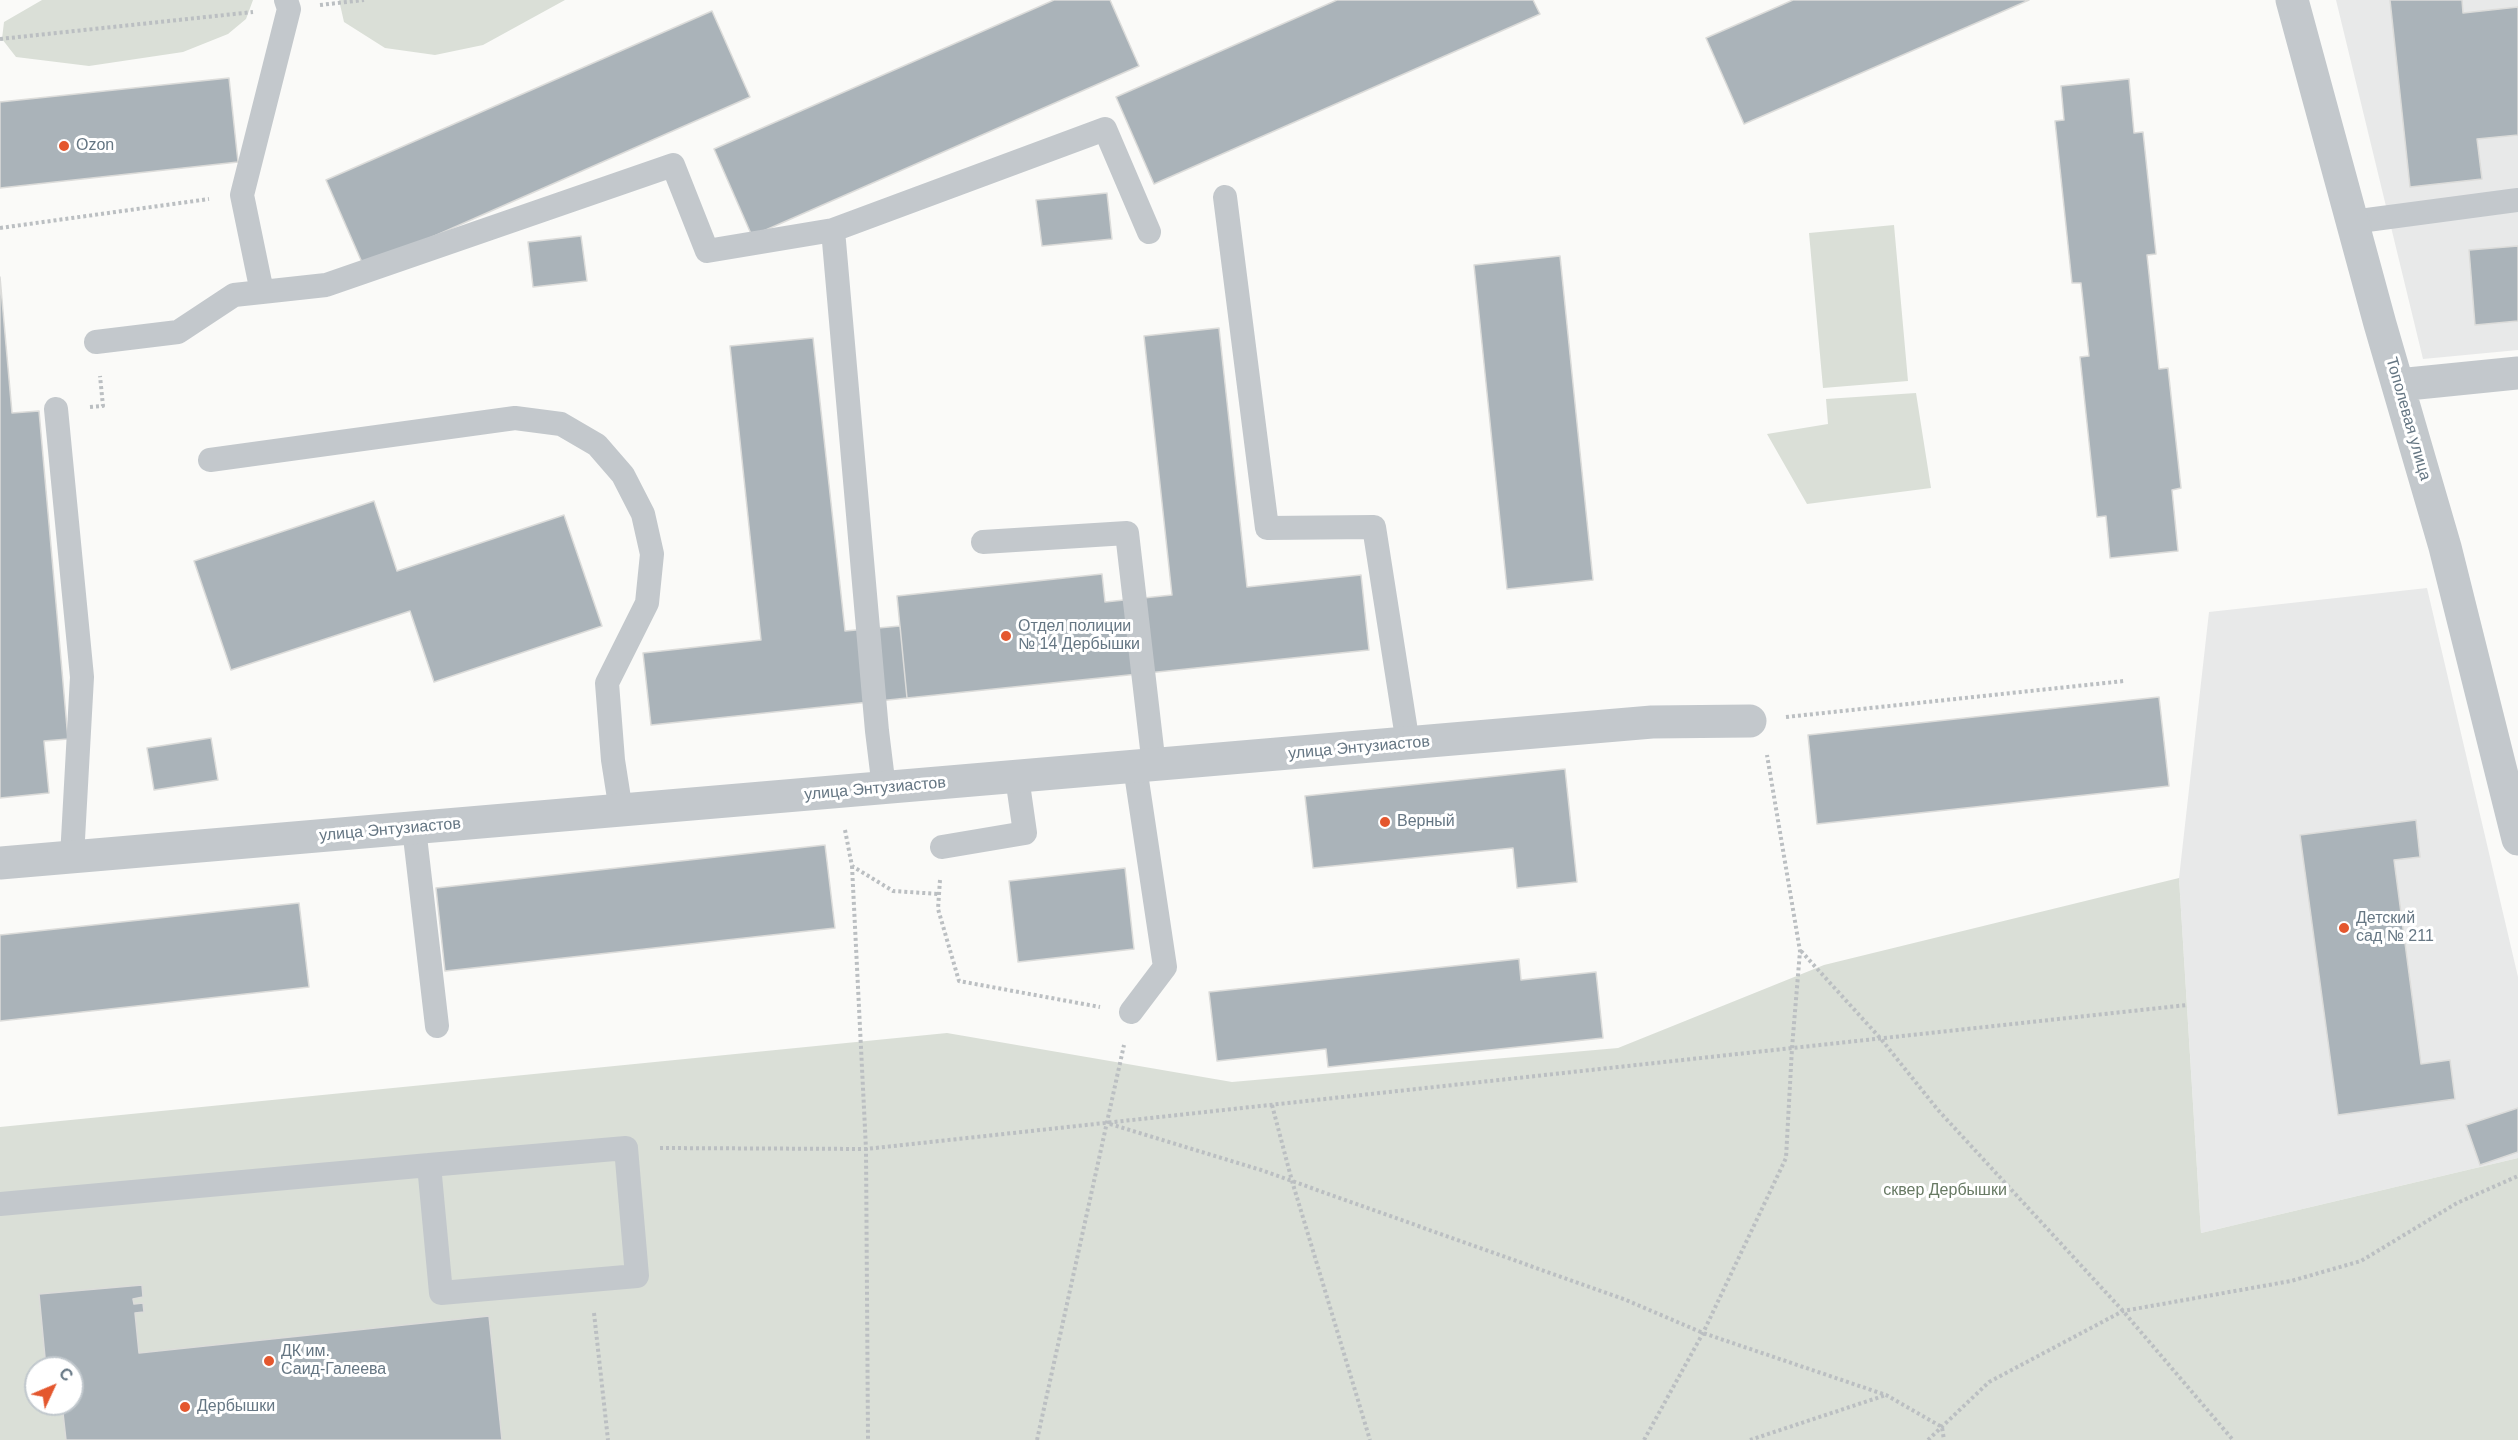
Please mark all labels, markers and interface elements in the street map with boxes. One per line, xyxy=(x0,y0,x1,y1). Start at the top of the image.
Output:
place label: Ozon xyxy=(76,136,114,156)
marker: Ozon xyxy=(57,139,71,153)
street label: Тополевая улица xyxy=(2381,355,2435,483)
place label: Отдел полиции № 14 Дербышки xyxy=(1018,617,1140,655)
marker: Отдел полиции № 14 Дербышки xyxy=(999,629,1013,643)
street label: улица Энтузиастов xyxy=(1287,732,1431,764)
street label: улица Энтузиастов xyxy=(803,773,947,805)
place label: Верный xyxy=(1397,812,1455,832)
street label: улица Энтузиастов xyxy=(318,814,462,846)
marker: Верный xyxy=(1378,815,1392,829)
place label: Детский сад № 211 xyxy=(2356,909,2434,947)
marker: Детский сад № 211 xyxy=(2337,921,2351,935)
park label: сквер Дербышки xyxy=(1883,1181,2007,1201)
place label: ДК им. Саид-Галеева xyxy=(281,1342,386,1380)
marker: ДК им. Саид-Галеева xyxy=(262,1354,276,1368)
north arrow xyxy=(24,1356,84,1416)
text: С xyxy=(56,1364,76,1385)
place label: Дербышки xyxy=(197,1397,275,1417)
marker: Дербышки xyxy=(178,1400,192,1414)

